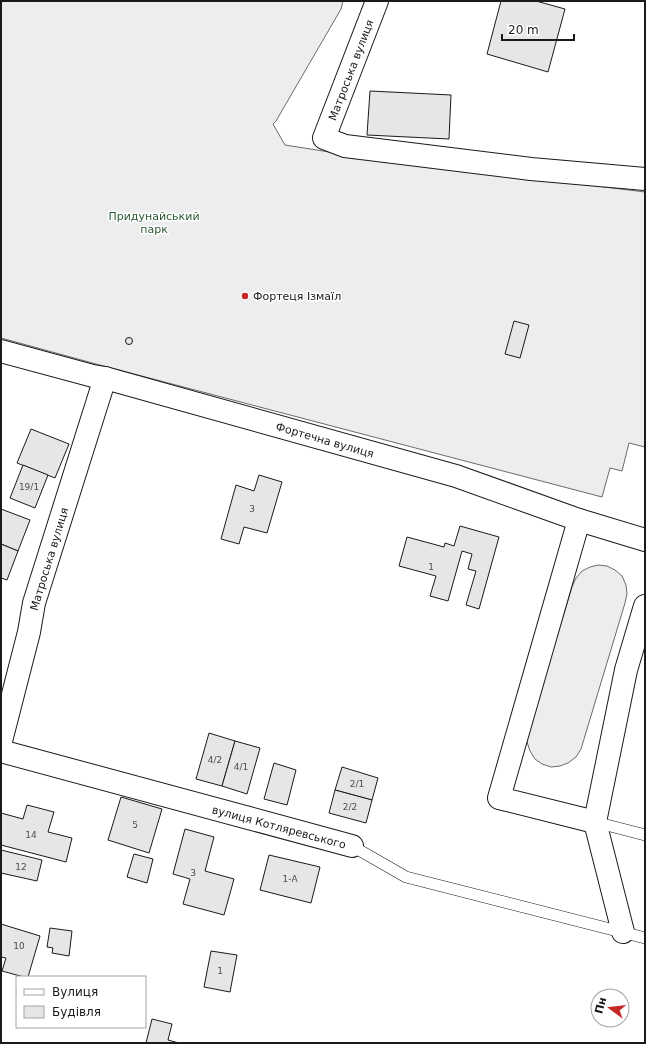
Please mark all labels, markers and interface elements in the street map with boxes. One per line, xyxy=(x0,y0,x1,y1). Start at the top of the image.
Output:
scale bar xyxy=(502,16,574,42)
street label: Матроська вулиця xyxy=(326,18,377,122)
text: 20 m xyxy=(508,23,539,37)
park label: Придунайський парк xyxy=(108,210,200,236)
place label: Фортеця Ізмаїл xyxy=(253,290,341,303)
marker: Фортеця Ізмаїл xyxy=(240,291,250,301)
street label: Фортечна вулиця xyxy=(274,420,375,461)
house number: 19/1 xyxy=(19,482,39,492)
house number: 3 xyxy=(249,504,255,514)
street label: Матроська вулиця xyxy=(28,506,71,612)
house number: 1 xyxy=(428,562,434,572)
house number: 4/2 xyxy=(208,755,222,765)
house number: 4/1 xyxy=(234,762,248,772)
house number: 2/1 xyxy=(350,779,364,789)
house number: 2/2 xyxy=(343,802,357,812)
street label: вулиця Котляревського xyxy=(211,803,347,852)
house number: 5 xyxy=(132,820,138,830)
house number: 14 xyxy=(25,830,37,840)
house number: 12 xyxy=(15,862,27,872)
house number: 3 xyxy=(190,868,196,878)
house number: 1-А xyxy=(282,874,298,884)
house number: 10 xyxy=(13,941,25,951)
house number: 1 xyxy=(217,966,223,976)
legend xyxy=(16,976,146,1028)
text: Вулиця xyxy=(52,985,98,999)
north arrow xyxy=(590,988,630,1028)
text: Пн xyxy=(592,996,609,1015)
text: Будівля xyxy=(52,1005,101,1019)

